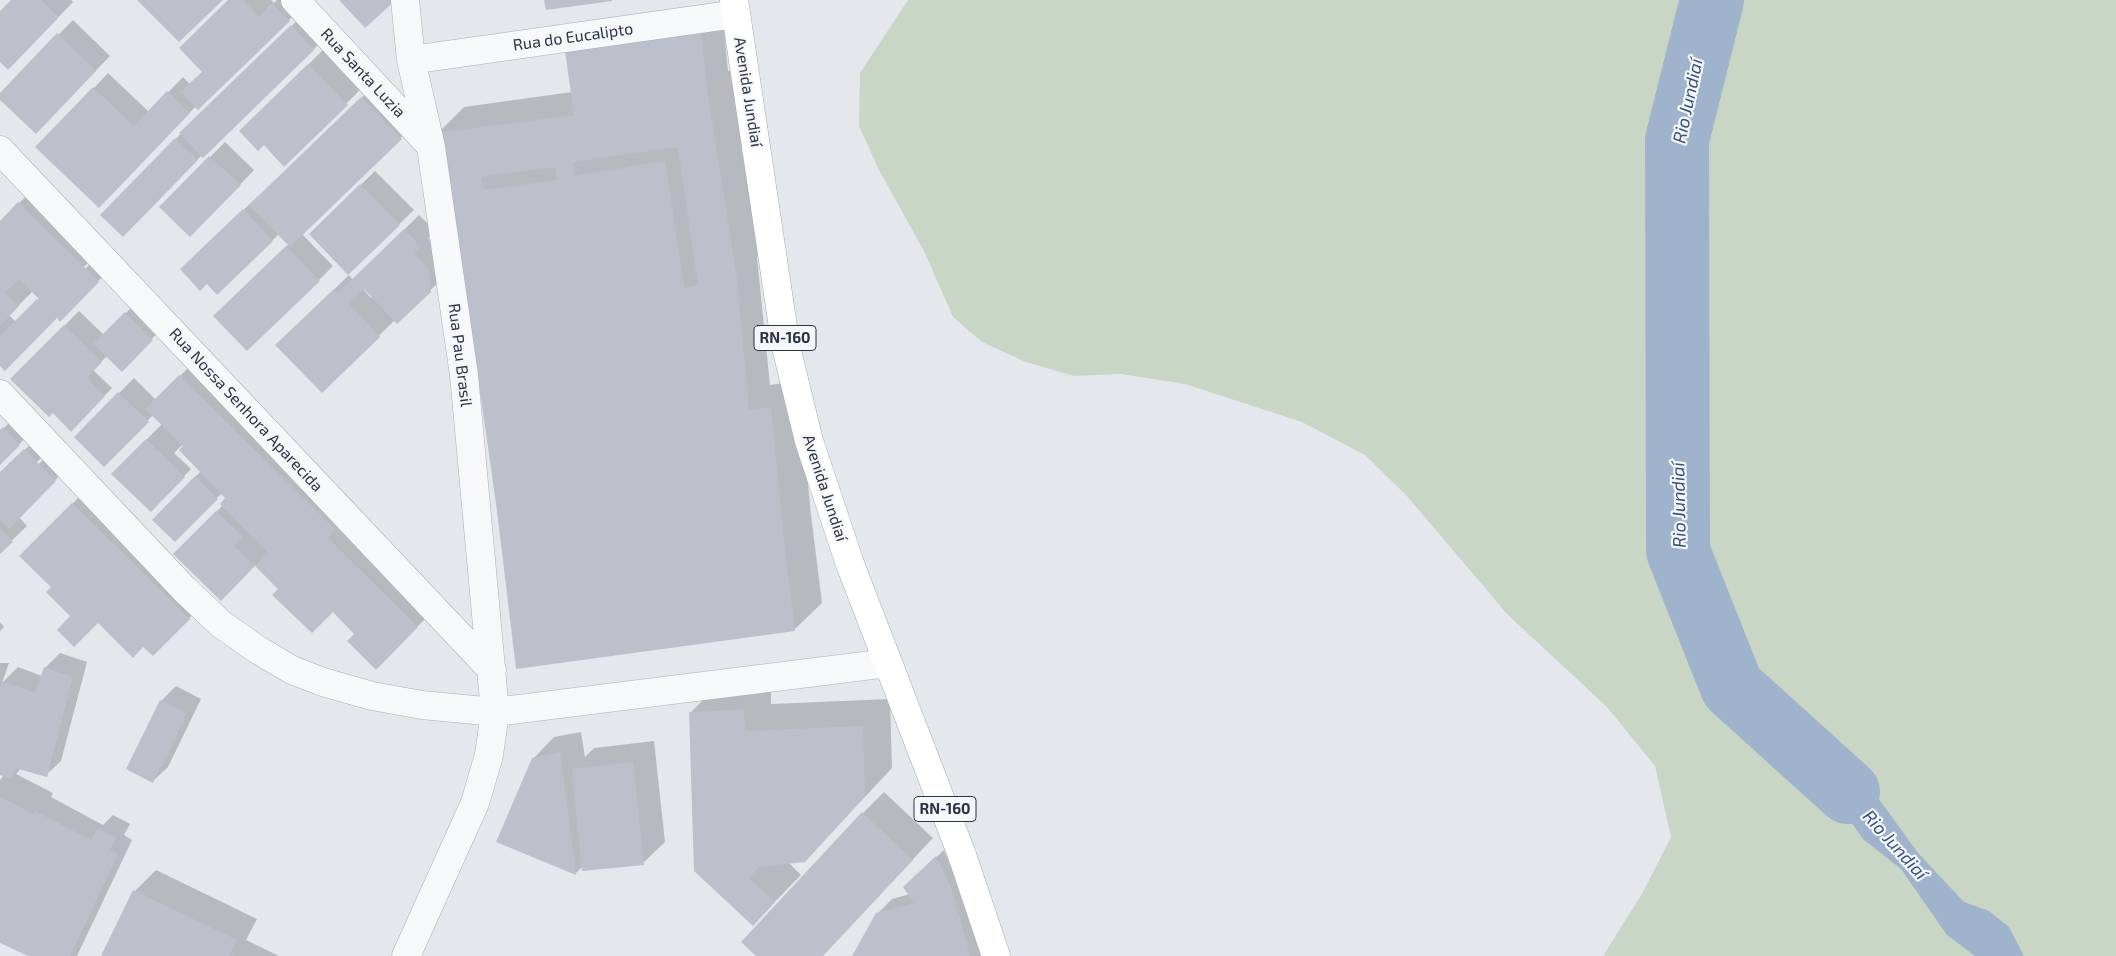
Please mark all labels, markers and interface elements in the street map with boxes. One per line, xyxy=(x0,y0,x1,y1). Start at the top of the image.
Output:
street label: Rua do Eucalipto xyxy=(512,19,634,55)
street label: Rua Santa Luzia xyxy=(317,24,409,122)
street label: Avenida Jundiaí xyxy=(730,36,766,148)
water label: Rio Jundiaí xyxy=(1669,57,1707,145)
street label: Rua Pau Brasil xyxy=(444,302,476,408)
street label: Rua Nossa Senhora Aparecida xyxy=(165,324,327,496)
road number: RN-160 xyxy=(754,326,816,350)
street label: Avenida Jundiaí xyxy=(799,432,851,544)
water label: Rio Jundiaí xyxy=(1667,462,1691,548)
road number: RN-160 xyxy=(914,796,976,822)
water label: Rio Jundiaí xyxy=(1858,806,1932,884)

